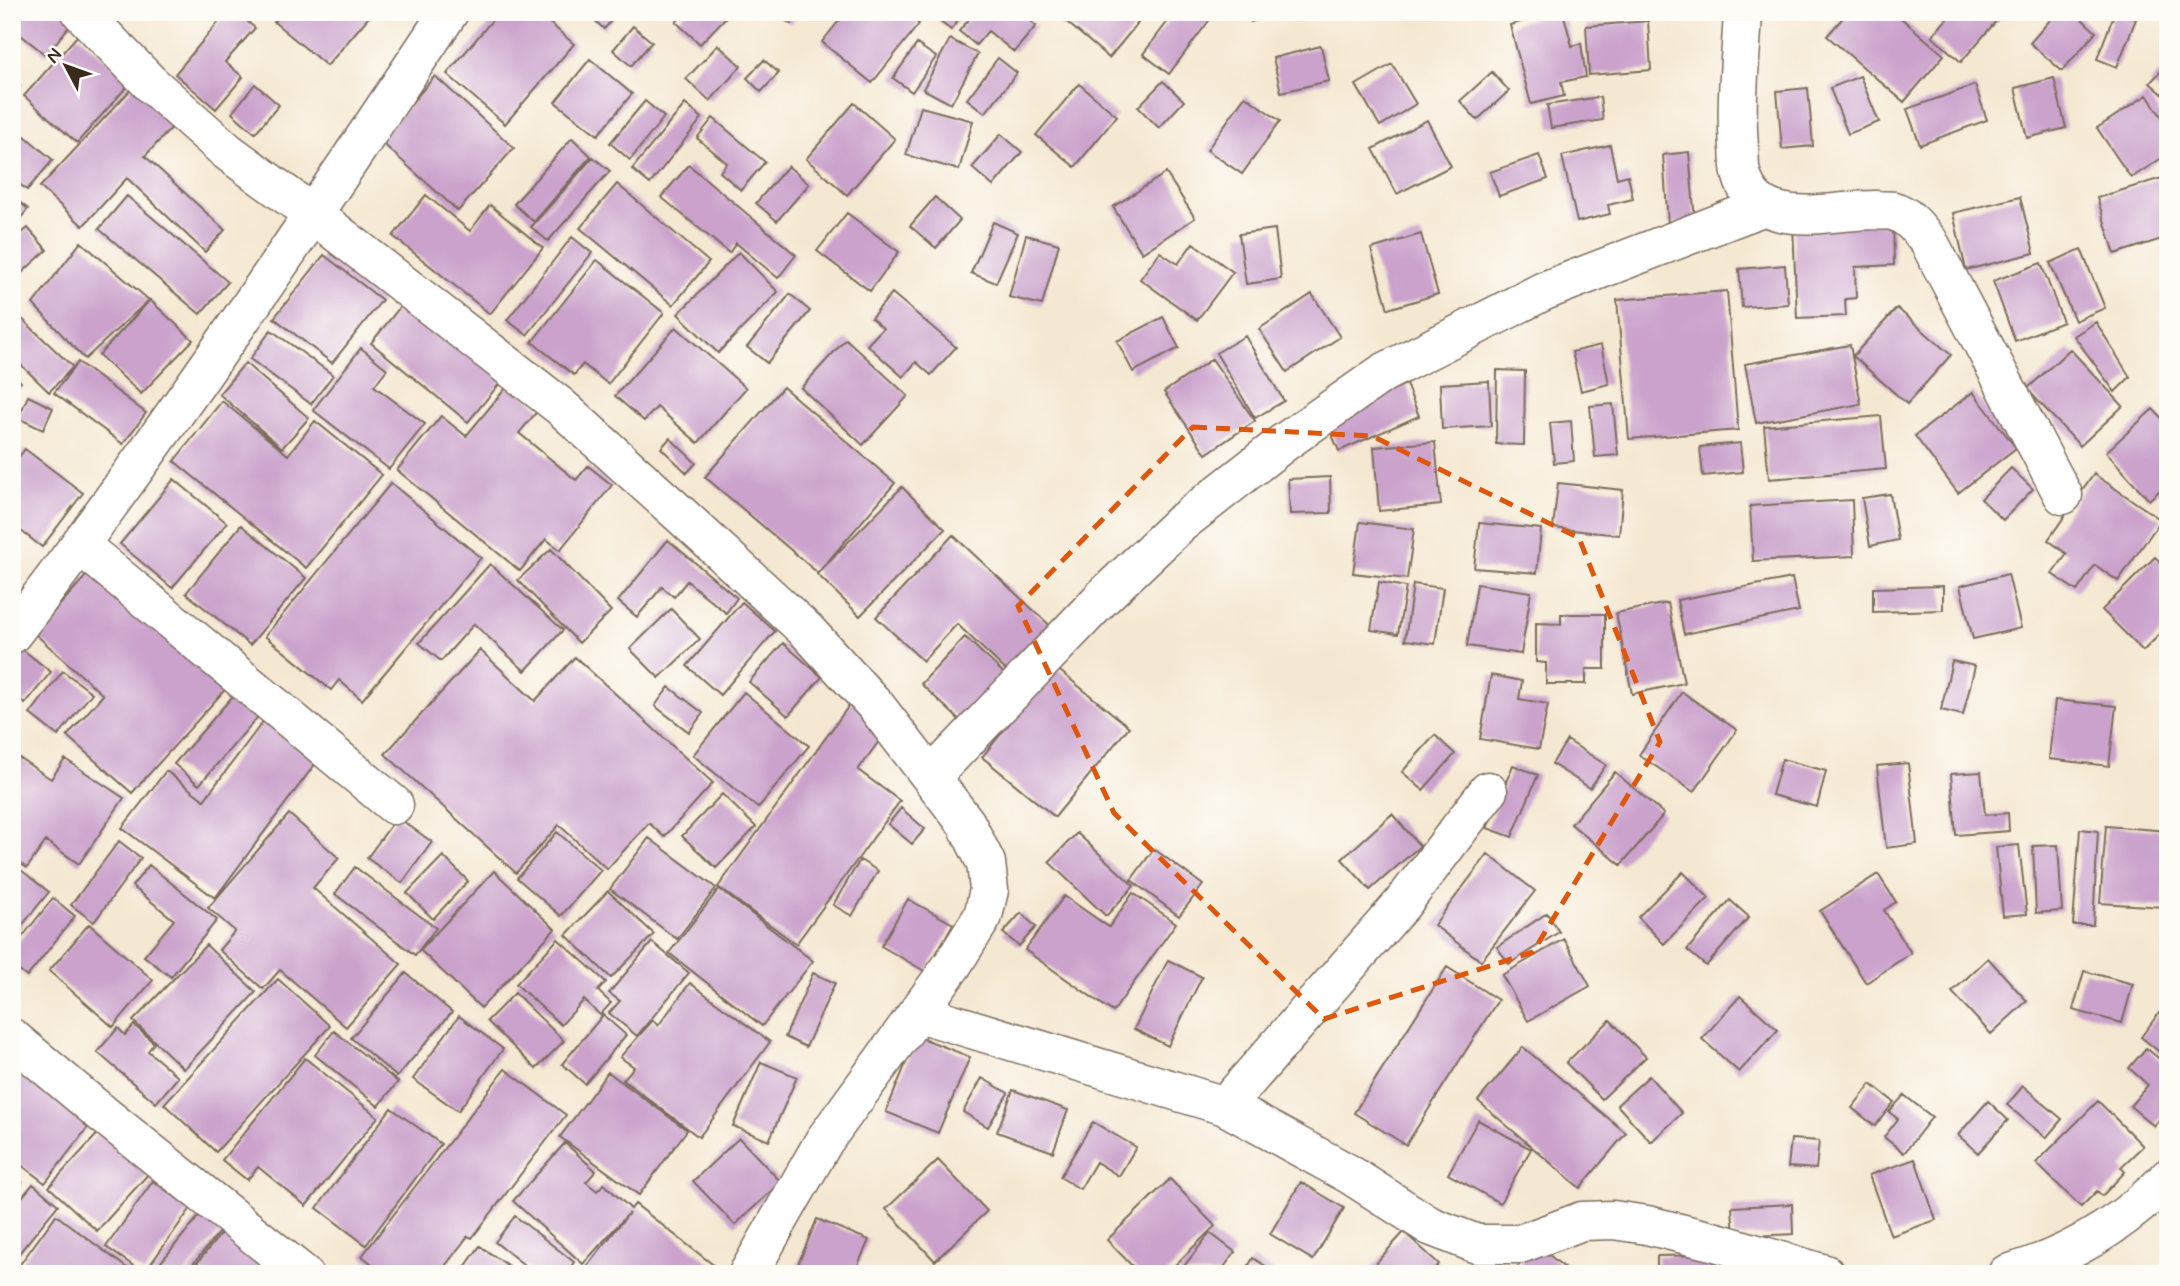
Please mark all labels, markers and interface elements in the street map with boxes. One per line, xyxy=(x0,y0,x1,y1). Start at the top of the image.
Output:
north arrow xyxy=(32,32,102,102)
text: N xyxy=(41,43,68,69)

